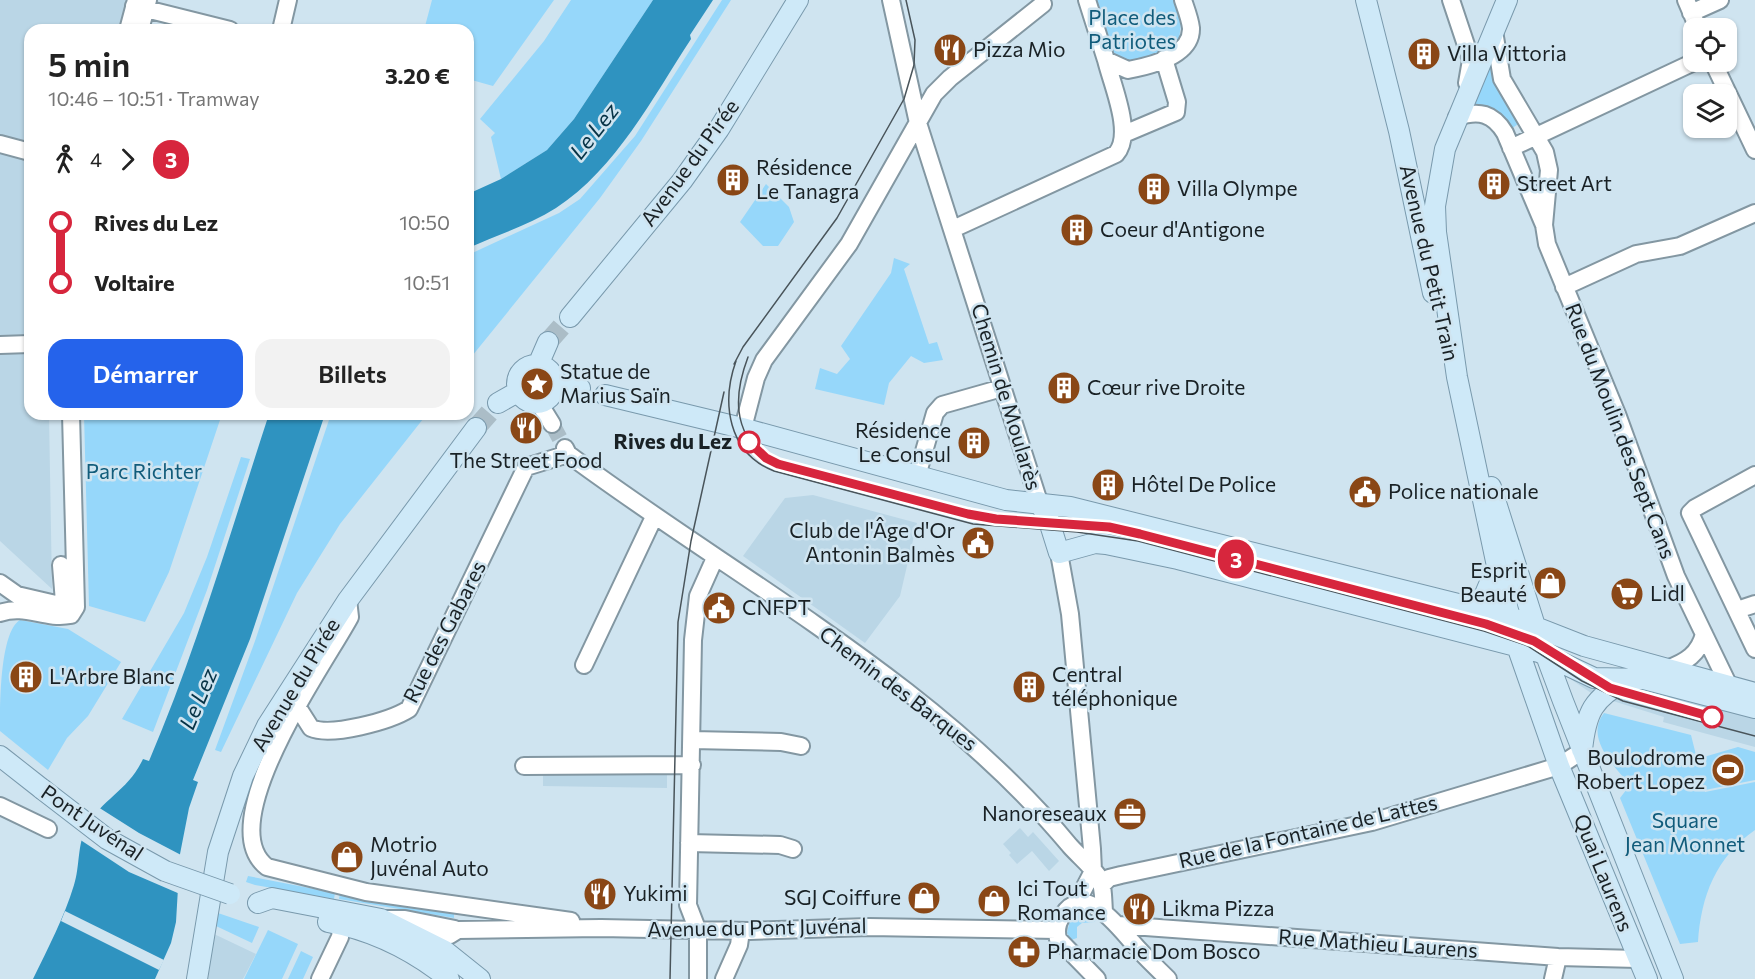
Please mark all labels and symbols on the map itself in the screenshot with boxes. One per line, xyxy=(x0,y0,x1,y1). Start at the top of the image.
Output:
park label: Place des Patriotes xyxy=(1088,4,1176,53)
restaurant icon: Pizza Mio xyxy=(932,32,968,68)
place label: Pizza Mio xyxy=(973,36,1066,61)
building icon: Villa Vittoria xyxy=(1406,36,1442,72)
place label: Villa Vittoria xyxy=(1447,40,1567,65)
street label: Avenue du Pirée xyxy=(634,94,743,230)
water label: Le Lez xyxy=(563,97,624,164)
place label: Résidence Le Tanagra xyxy=(756,154,859,203)
building icon: Résidence Le Tanagra xyxy=(715,162,751,198)
street label: Avenue du Petit Train xyxy=(1396,162,1465,363)
building icon: Street Art xyxy=(1476,166,1512,202)
place label: Street Art xyxy=(1517,170,1612,195)
building icon: Villa Olympe xyxy=(1136,171,1172,207)
place label: Villa Olympe xyxy=(1177,175,1298,200)
building icon: Coeur d'Antigone xyxy=(1059,212,1095,248)
place label: Coeur d'Antigone xyxy=(1100,216,1265,241)
street label: Rue du Moulin des Sept Cans xyxy=(1561,299,1682,562)
street label: Chemin de Moularès xyxy=(967,300,1048,493)
place label: Statue de Marius Saïn xyxy=(560,358,671,407)
place icon: Statue de Marius Saïn xyxy=(519,366,555,402)
building icon: Cœur rive Droite xyxy=(1046,370,1082,406)
place label: Cœur rive Droite xyxy=(1087,374,1245,399)
restaurant icon: The Street Food xyxy=(508,410,544,446)
place label: Résidence Le Consul xyxy=(855,417,951,466)
building icon: Résidence Le Consul xyxy=(956,425,992,461)
place label: Rives du Lez xyxy=(613,428,732,453)
marker: Rives du Lez xyxy=(738,431,760,453)
place label: The Street Food xyxy=(450,447,602,472)
park label: Parc Richter xyxy=(86,458,202,483)
building icon: Hôtel De Police xyxy=(1090,467,1126,503)
place label: Hôtel De Police xyxy=(1131,471,1276,496)
public building icon: Police nationale xyxy=(1347,474,1383,510)
place label: Police nationale xyxy=(1388,478,1539,503)
place label: Club de l'Âge d'Or Antonin Balmès xyxy=(789,517,955,566)
public building icon: Club de l'Âge d'Or Antonin Balmès xyxy=(960,525,996,561)
line badge: 3 xyxy=(1216,540,1256,578)
street label: Rue des Gabares xyxy=(397,556,490,706)
place label: Esprit Beauté xyxy=(1460,557,1527,606)
shop icon: Esprit Beauté xyxy=(1532,565,1568,601)
supermarket icon: Lidl xyxy=(1609,576,1645,612)
place label: Lidl xyxy=(1650,580,1685,605)
public building icon: CNFPT xyxy=(701,590,737,626)
place label: CNFPT xyxy=(742,594,811,619)
street label: Avenue du Pirée xyxy=(245,613,344,755)
street label: Chemin des Barques xyxy=(815,620,983,755)
building icon: L'Arbre Blanc xyxy=(8,659,44,695)
place label: Central téléphonique xyxy=(1052,661,1177,710)
place label: L'Arbre Blanc xyxy=(49,663,175,688)
water label: Le Lez xyxy=(173,664,222,733)
building icon: Central téléphonique xyxy=(1011,669,1047,705)
unlabelled marker xyxy=(1701,706,1723,728)
place label: Boulodrome Robert Lopez xyxy=(1576,744,1705,793)
sports icon: Boulodrome Robert Lopez xyxy=(1710,752,1746,788)
street label: Pont Juvénal xyxy=(37,778,149,865)
street label: Rue de la Fontaine de Lattes xyxy=(1176,789,1439,872)
office icon: Nanoreseaux xyxy=(1112,796,1148,832)
place label: Nanoreseaux xyxy=(982,800,1107,825)
park label: Square Jean Monnet xyxy=(1625,807,1745,856)
street label: Quai Laurens xyxy=(1569,810,1639,935)
place label: Motrio Juvénal Auto xyxy=(370,831,489,880)
shop icon: Motrio Juvénal Auto xyxy=(329,839,365,875)
place label: Ici Tout Romance xyxy=(1017,875,1106,924)
restaurant icon: Yukimi xyxy=(582,876,618,912)
place label: Yukimi xyxy=(623,880,688,905)
shop icon: SGJ Coiffure xyxy=(906,880,942,916)
shop icon: Ici Tout Romance xyxy=(976,883,1012,919)
place label: SGJ Coiffure xyxy=(784,884,901,909)
restaurant icon: Likma Pizza xyxy=(1121,891,1157,927)
place label: Likma Pizza xyxy=(1162,895,1275,920)
street label: Avenue du Pont Juvénal xyxy=(647,912,867,941)
street label: Rue Mathieu Laurens xyxy=(1277,923,1479,962)
pharmacy icon: Pharmacie Dom Bosco xyxy=(1006,934,1042,970)
place label: Pharmacie Dom Bosco xyxy=(1047,938,1261,963)

